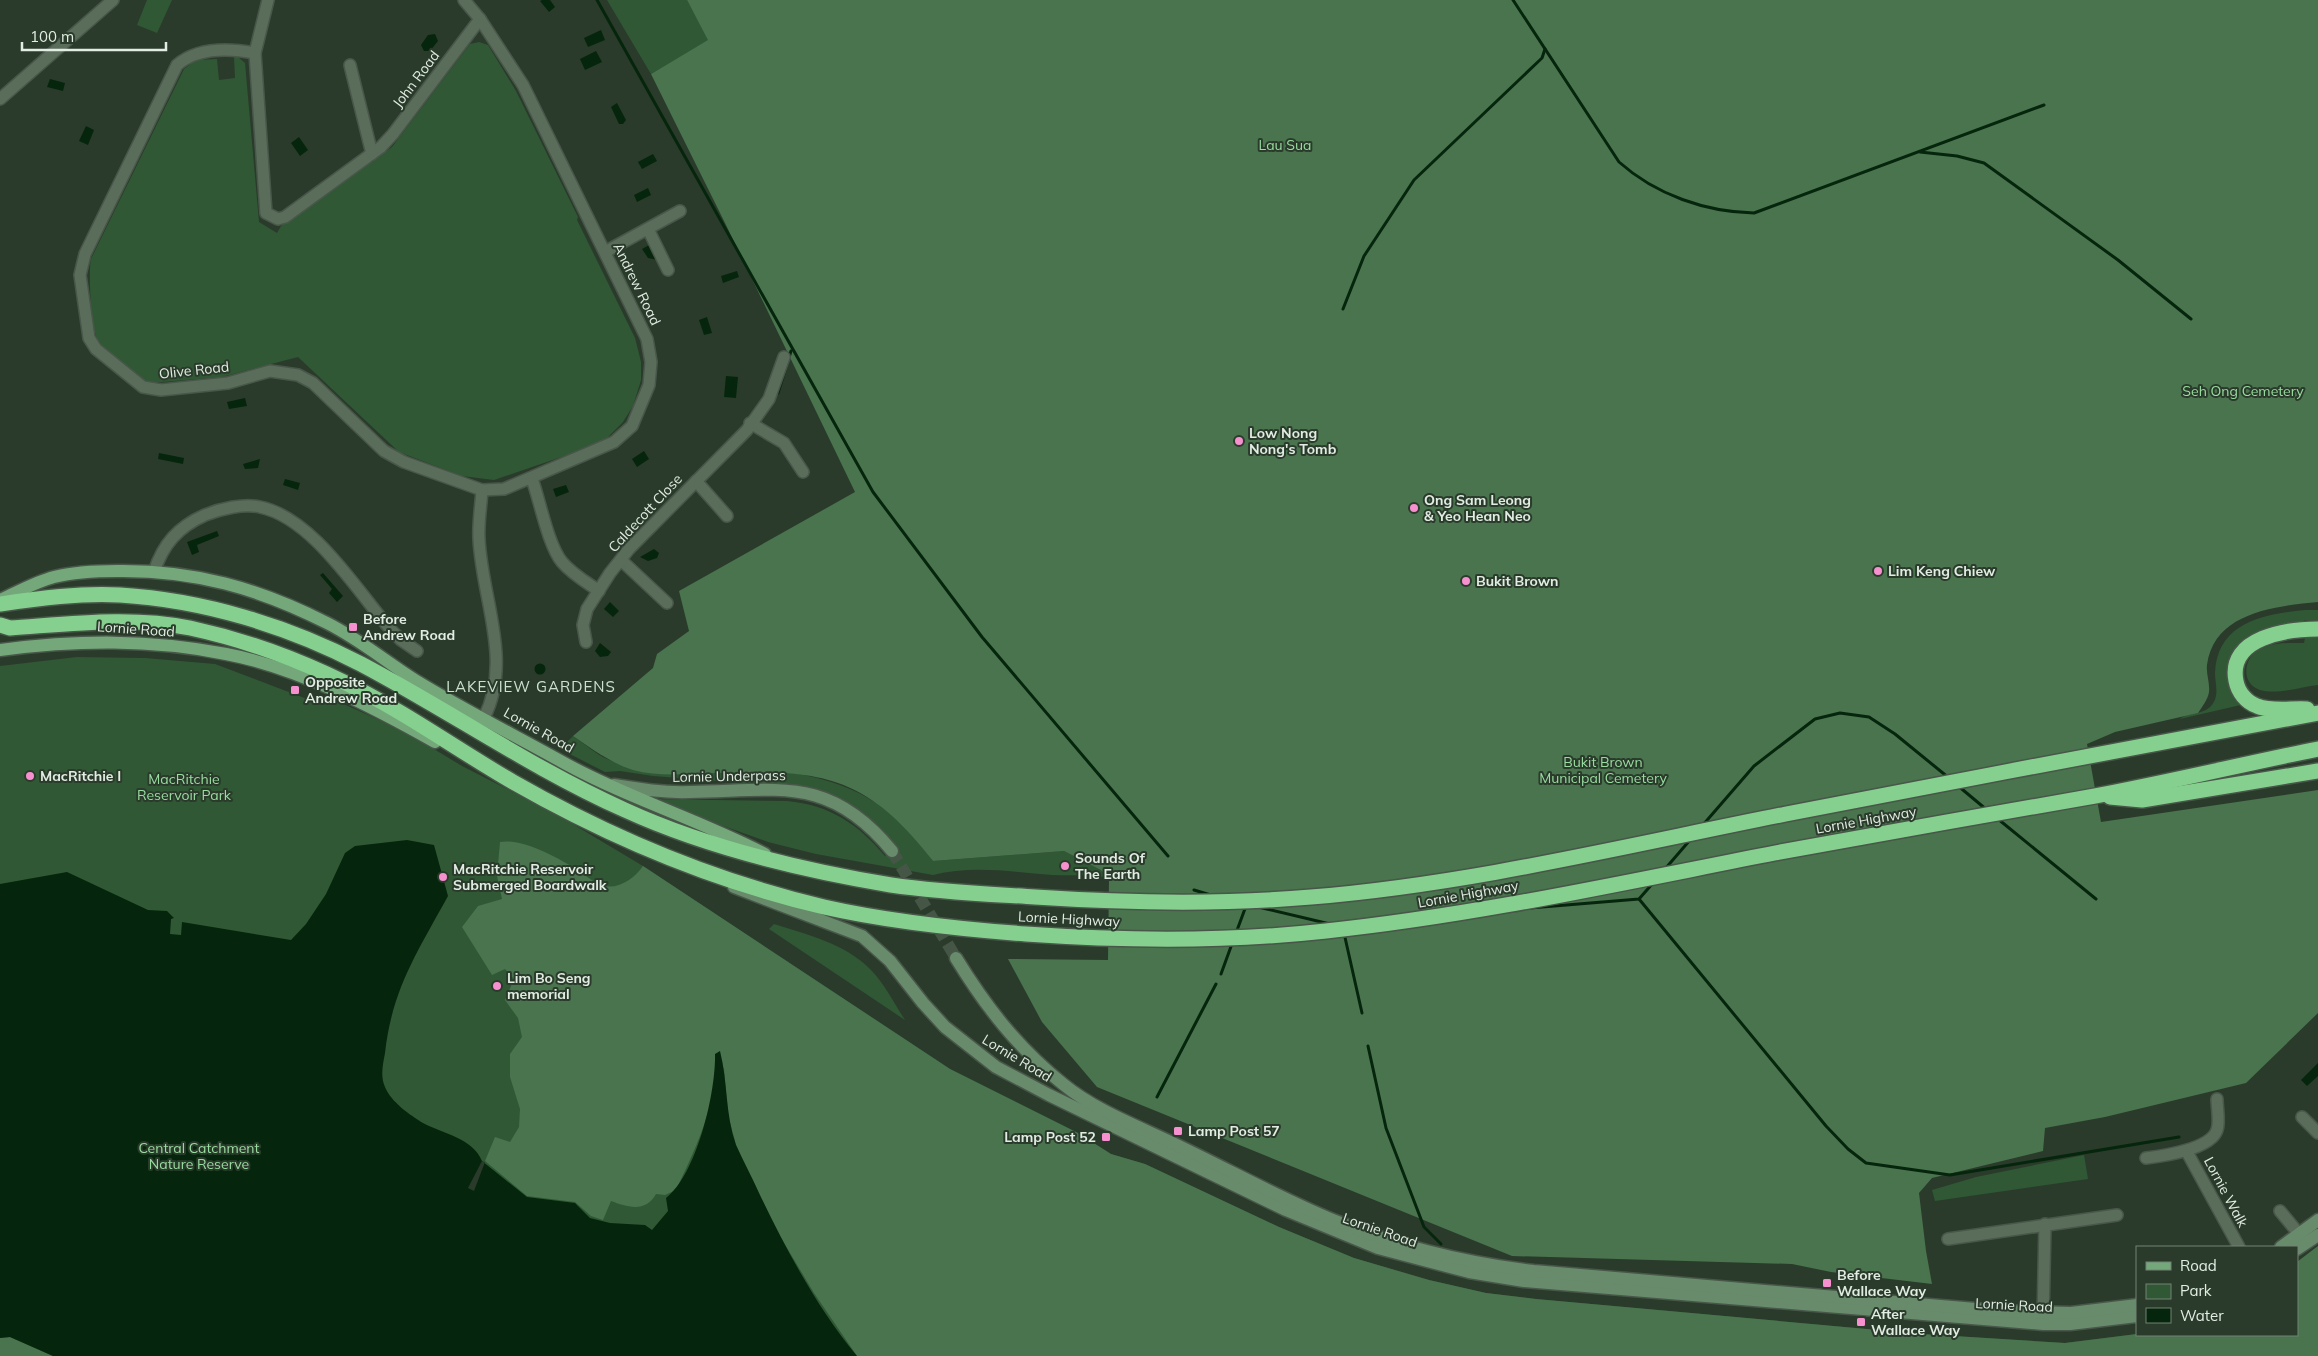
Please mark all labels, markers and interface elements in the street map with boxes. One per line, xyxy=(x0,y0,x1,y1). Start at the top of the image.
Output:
scale bar xyxy=(22,20,166,52)
text: 100 m xyxy=(30,27,74,46)
street label: John Road xyxy=(389,47,443,111)
park label: Lau Sua xyxy=(1259,136,1311,154)
street label: Andrew Road xyxy=(609,240,665,328)
street label: Olive Road xyxy=(158,357,230,383)
park label: Seh Ong Cemetery xyxy=(2182,382,2304,400)
place label: Low Nong Nong's Tomb xyxy=(1249,424,1337,458)
marker: Low Nong Nong's Tomb xyxy=(1233,435,1245,447)
street label: Caldecott Close xyxy=(604,470,686,556)
place label: Ong Sam Leong & Yeo Hean Neo xyxy=(1424,491,1531,525)
marker: Ong Sam Leong & Yeo Hean Neo xyxy=(1408,502,1420,514)
place label: Lim Keng Chiew xyxy=(1888,562,1996,580)
marker: Lim Keng Chiew xyxy=(1872,565,1884,577)
place label: Bukit Brown xyxy=(1476,572,1559,590)
marker: Bukit Brown xyxy=(1460,575,1472,587)
place label: Before Andrew Road xyxy=(363,610,455,644)
street label: Lornie Road xyxy=(97,617,175,641)
marker: Before Andrew Road xyxy=(347,621,359,633)
place label: Opposite Andrew Road xyxy=(305,673,397,707)
district label: LAKEVIEW GARDENS xyxy=(446,677,616,696)
marker: Opposite Andrew Road xyxy=(289,684,301,696)
street label: Lornie Road xyxy=(501,703,577,757)
park label: Bukit Brown Municipal Cemetery xyxy=(1539,753,1667,787)
street label: Lornie Underpass xyxy=(672,766,786,786)
place label: MacRitchie I xyxy=(40,767,121,785)
marker: MacRitchie I xyxy=(24,770,36,782)
park label: MacRitchie Reservoir Park xyxy=(137,770,232,804)
street label: Lornie Highway xyxy=(1814,802,1918,838)
place label: Sounds Of The Earth xyxy=(1075,849,1146,883)
place label: MacRitchie Reservoir Submerged Boardwalk xyxy=(453,860,607,894)
marker: Sounds Of The Earth xyxy=(1059,860,1071,872)
marker: MacRitchie Reservoir Submerged Boardwalk xyxy=(437,871,449,883)
street label: Lornie Highway xyxy=(1416,876,1520,912)
street label: Lornie Highway xyxy=(1018,907,1121,931)
place label: Lim Bo Seng memorial xyxy=(507,969,591,1003)
marker: Lim Bo Seng memorial xyxy=(491,980,503,992)
street label: Lornie Road xyxy=(979,1030,1055,1086)
place label: Lamp Post 57 xyxy=(1188,1122,1280,1140)
marker: Lamp Post 57 xyxy=(1172,1125,1184,1137)
place label: Lamp Post 52 xyxy=(1004,1128,1096,1146)
marker: Lamp Post 52 xyxy=(1100,1131,1112,1143)
park label: Central Catchment Nature Reserve xyxy=(139,1139,260,1173)
street label: Lornie Walk xyxy=(2200,1154,2252,1231)
street label: Lornie Road xyxy=(1340,1209,1420,1251)
legend xyxy=(2136,1246,2298,1336)
text: Road xyxy=(2180,1256,2217,1275)
place label: Before Wallace Way xyxy=(1837,1266,1926,1300)
marker: Before Wallace Way xyxy=(1821,1277,1833,1289)
text: Park xyxy=(2180,1281,2212,1300)
street label: Lornie Road xyxy=(1975,1294,2053,1316)
place label: After Wallace Way xyxy=(1871,1305,1960,1339)
text: Water xyxy=(2180,1306,2224,1325)
marker: After Wallace Way xyxy=(1855,1316,1867,1328)

